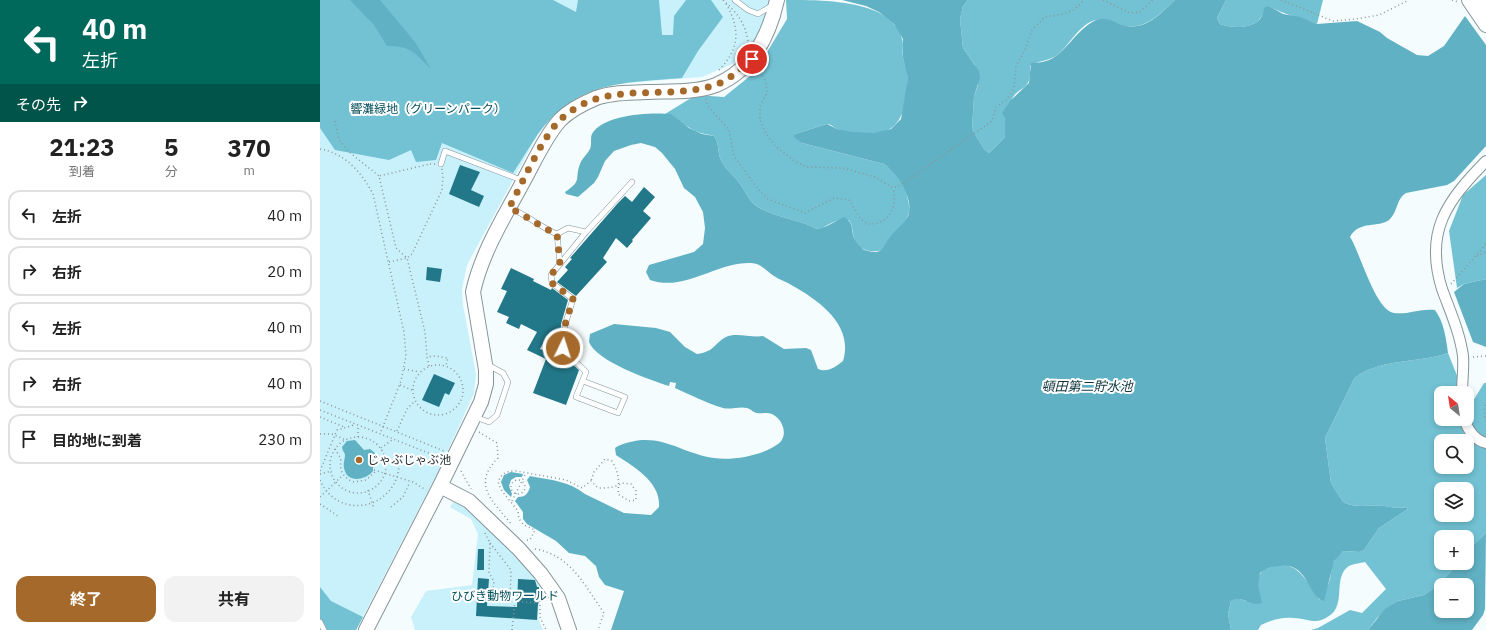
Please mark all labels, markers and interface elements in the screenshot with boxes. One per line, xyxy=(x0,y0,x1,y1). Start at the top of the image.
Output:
text: 40 m xyxy=(82,10,147,47)
icon: left xyxy=(16,16,68,68)
pin xyxy=(735,42,769,76)
icon: arrive xyxy=(741,48,763,70)
text: 左折 xyxy=(82,49,118,72)
icon: right xyxy=(69,92,91,114)
text: その先 xyxy=(16,95,61,114)
park label: 響灘緑地（グリーンパーク） xyxy=(350,101,506,116)
text: 21:23 xyxy=(49,131,115,163)
text: 5 xyxy=(164,131,178,163)
text: 370 xyxy=(228,132,271,164)
text: m xyxy=(243,162,255,179)
text: 到着 xyxy=(69,163,95,180)
text: 分 xyxy=(165,163,178,180)
icon: left xyxy=(18,204,40,226)
text: 40 m xyxy=(267,206,302,225)
text: 左折 xyxy=(52,207,82,226)
icon: right xyxy=(18,260,40,282)
text: 20 m xyxy=(267,262,302,281)
text: 右折 xyxy=(52,263,82,282)
icon: left xyxy=(18,316,40,338)
text: 40 m xyxy=(267,318,302,337)
text: 左折 xyxy=(52,319,82,338)
position arrow xyxy=(542,327,584,369)
icon: right xyxy=(18,372,40,394)
text: 40 m xyxy=(267,374,302,393)
text: 右折 xyxy=(52,375,82,394)
water label: 頓田第二貯水池 xyxy=(1041,378,1134,395)
north arrow xyxy=(1434,386,1474,426)
map controls xyxy=(1434,386,1474,618)
icon: arrive xyxy=(18,428,40,450)
text: 230 m xyxy=(258,430,302,449)
text: 目的地に到着 xyxy=(52,431,142,450)
button: search xyxy=(1434,434,1474,474)
place label: じゃぶじゃぶ池 xyxy=(367,452,451,467)
marker: じゃぶじゃぶ池 xyxy=(354,455,364,465)
button: layers xyxy=(1434,482,1474,522)
button: + xyxy=(1434,530,1474,570)
button: 終了 xyxy=(16,576,156,622)
button: 共有 xyxy=(164,576,304,622)
button: − xyxy=(1434,578,1474,618)
park label: ひびき動物ワールド xyxy=(451,588,559,603)

